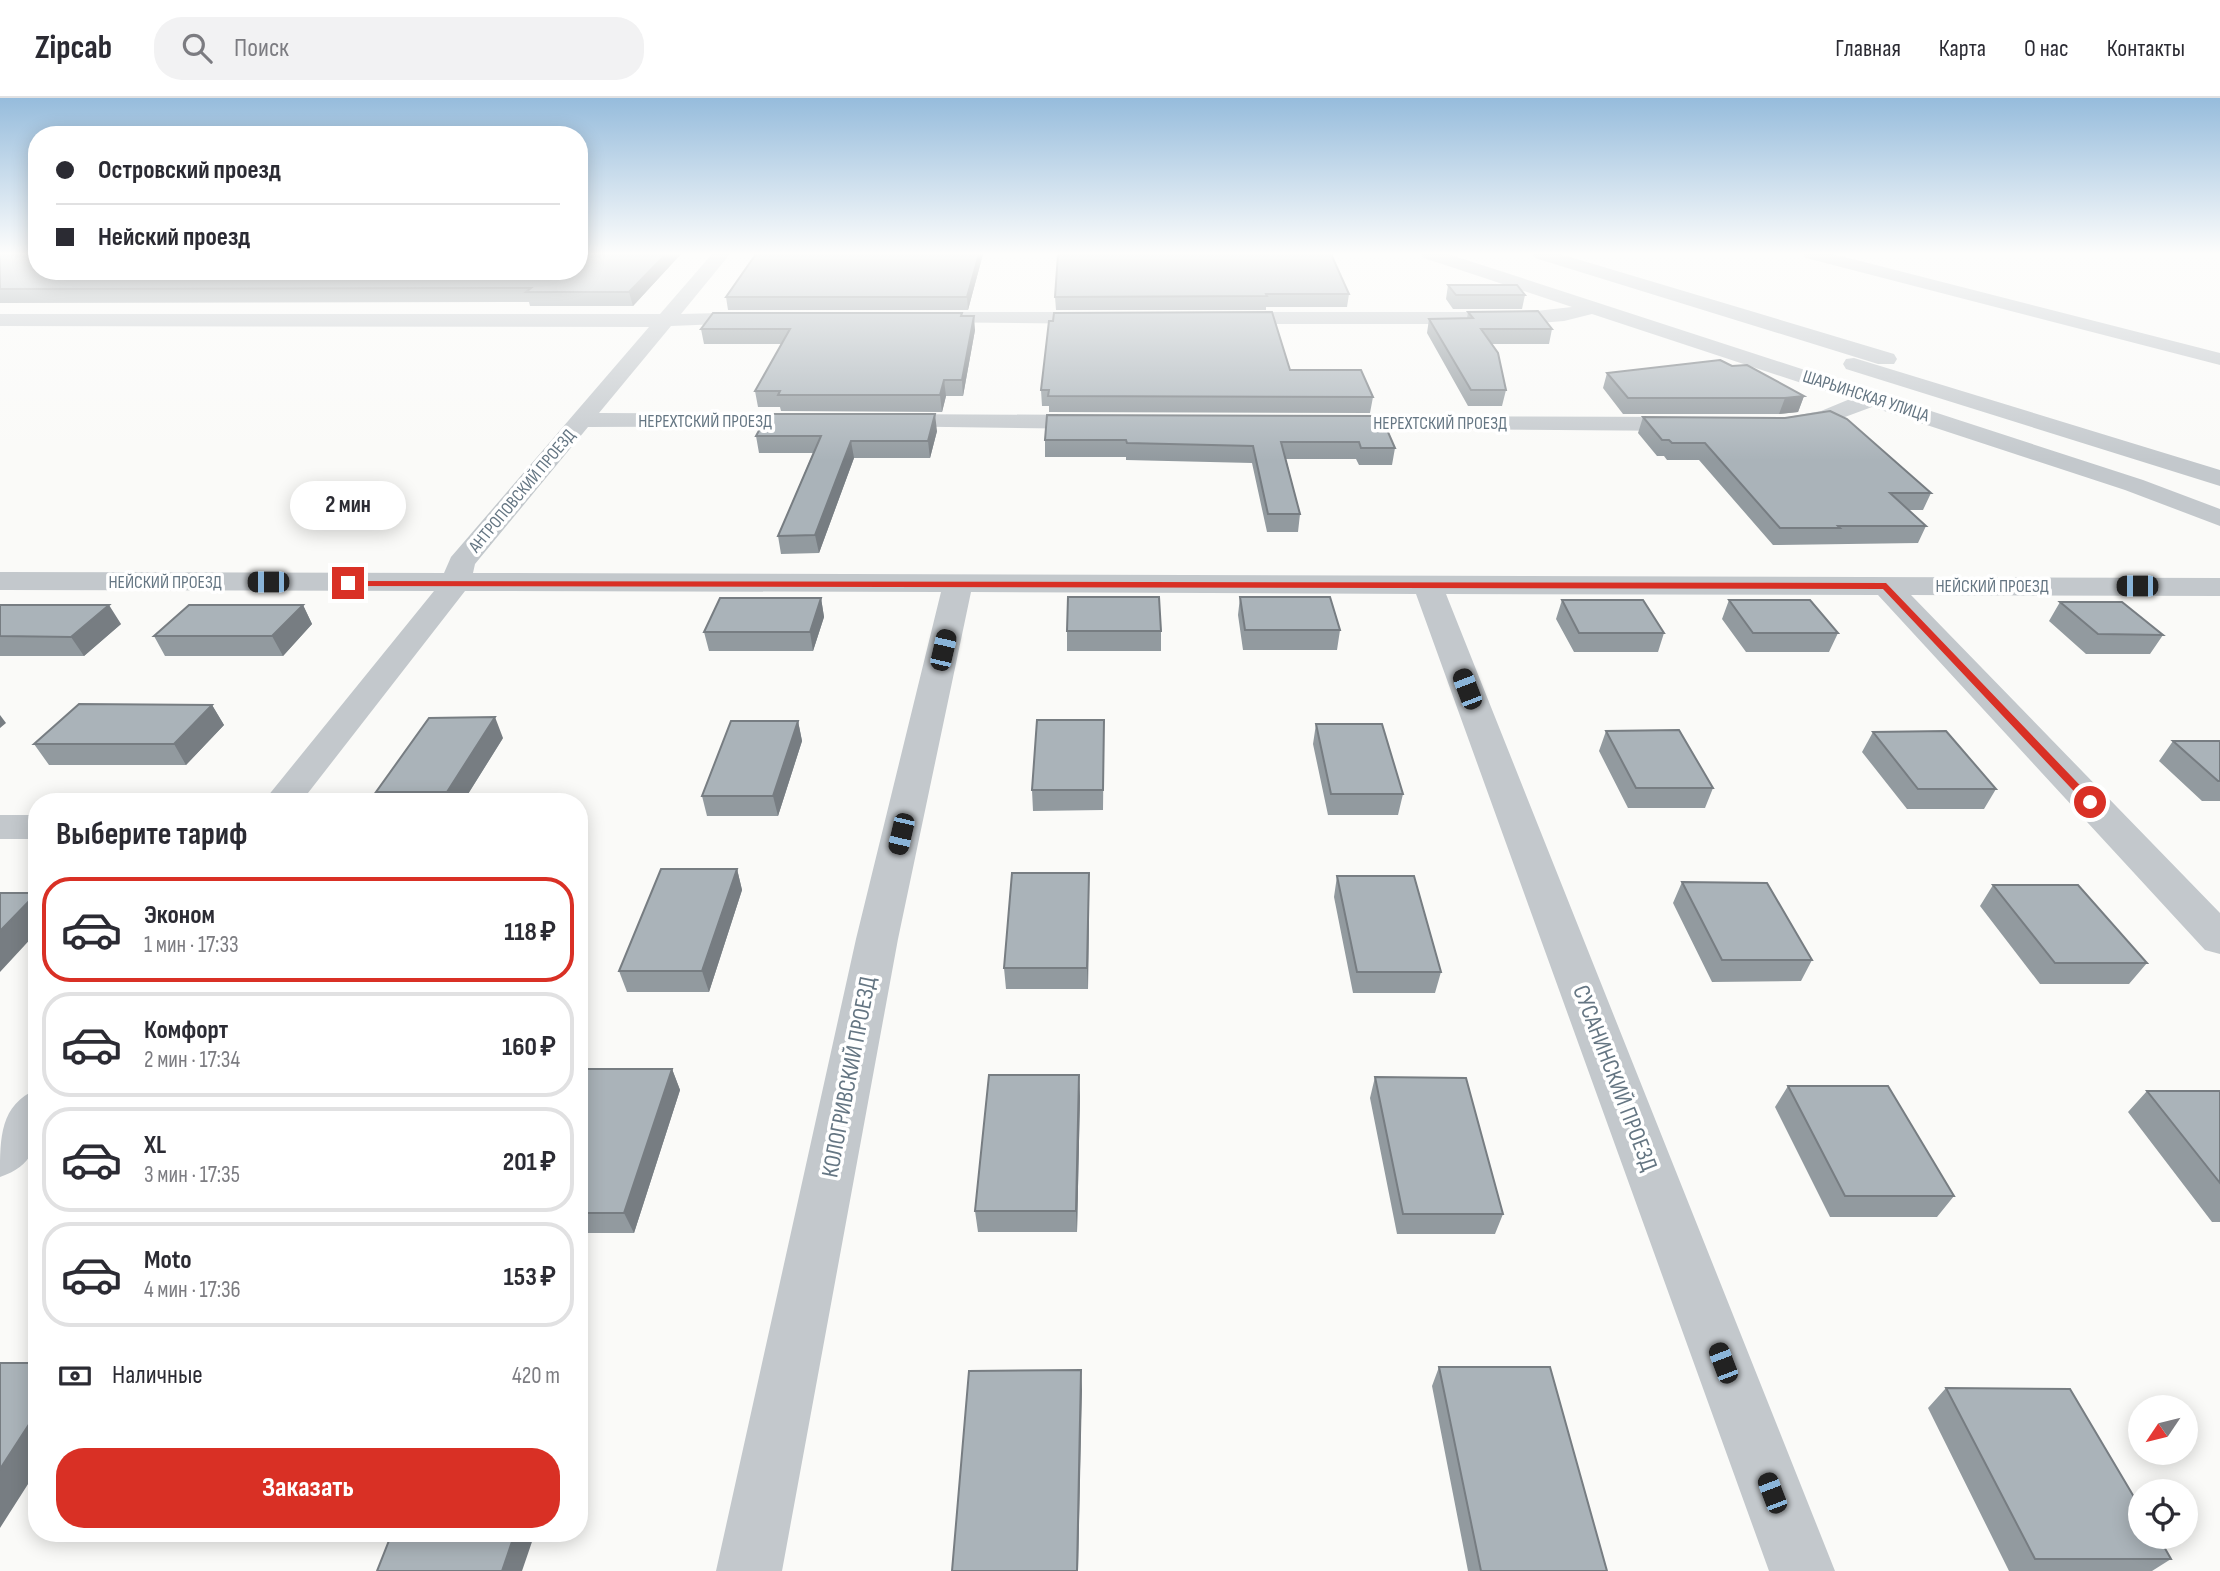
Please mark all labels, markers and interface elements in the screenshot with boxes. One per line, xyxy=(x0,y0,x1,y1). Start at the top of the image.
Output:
search box xyxy=(154,17,644,80)
text: Zipcab xyxy=(35,28,112,68)
icon: search xyxy=(178,29,216,67)
text: Поиск xyxy=(234,33,289,64)
text: Главная xyxy=(1835,34,1901,63)
text: Карта xyxy=(1939,34,1986,63)
text: О нас xyxy=(2024,34,2069,63)
text: Контакты xyxy=(2107,34,2185,63)
text: Островский проезд xyxy=(98,155,281,186)
text: Нейский проезд xyxy=(98,222,250,253)
street label: ШАРЬИНСКАЯ УЛИЦА xyxy=(1800,366,1932,426)
street label: НЕРЕХТСКИЙ ПРОЕЗД xyxy=(638,411,772,432)
street label: НЕРЕХТСКИЙ ПРОЕЗД xyxy=(1373,413,1507,434)
street label: АНТРОПОВСКИЙ ПРОЕЗД xyxy=(464,425,580,558)
callout: 2 мин xyxy=(290,482,406,531)
text: 2 мин xyxy=(325,491,371,519)
route end xyxy=(332,567,364,599)
street label: НЕЙСКИЙ ПРОЕЗД xyxy=(108,572,222,593)
car xyxy=(248,572,290,593)
street label: НЕЙСКИЙ ПРОЕЗД xyxy=(1935,576,2049,597)
car xyxy=(2117,576,2159,597)
car xyxy=(929,627,958,673)
car xyxy=(1450,666,1485,712)
route start xyxy=(2074,786,2106,818)
car xyxy=(887,811,916,857)
text: Выберите тариф xyxy=(56,815,247,854)
icon: car xyxy=(60,898,123,961)
text: Эконом xyxy=(144,900,215,931)
text: 118 ₽ xyxy=(504,917,556,948)
text: 1 мин · 17:33 xyxy=(144,931,239,959)
street label: КОЛОГРИВСКИЙ ПРОЕЗД xyxy=(815,974,883,1180)
street label: СУСАНИНСКИЙ ПРОЕЗД xyxy=(1566,981,1664,1175)
icon: car xyxy=(60,1013,123,1076)
text: Комфорт xyxy=(144,1015,228,1046)
text: 160 ₽ xyxy=(502,1032,556,1063)
text: 2 мин · 17:34 xyxy=(144,1046,240,1074)
icon: car xyxy=(60,1128,123,1191)
text: XL xyxy=(144,1130,166,1161)
text: 201 ₽ xyxy=(503,1147,556,1178)
text: 3 мин · 17:35 xyxy=(144,1161,240,1189)
icon: car xyxy=(60,1243,123,1306)
text: Moto xyxy=(144,1245,192,1276)
text: 153 ₽ xyxy=(504,1262,556,1293)
text: 4 мин · 17:36 xyxy=(144,1276,241,1304)
car xyxy=(1706,1340,1741,1386)
icon: cash xyxy=(56,1357,94,1395)
text: Наличные xyxy=(112,1360,203,1391)
text: 420 m xyxy=(512,1362,560,1390)
north arrow xyxy=(2128,1395,2198,1465)
map controls xyxy=(2128,1395,2198,1549)
button: Заказать xyxy=(56,1448,560,1528)
car xyxy=(1755,1470,1790,1516)
button: locate xyxy=(2128,1479,2198,1549)

